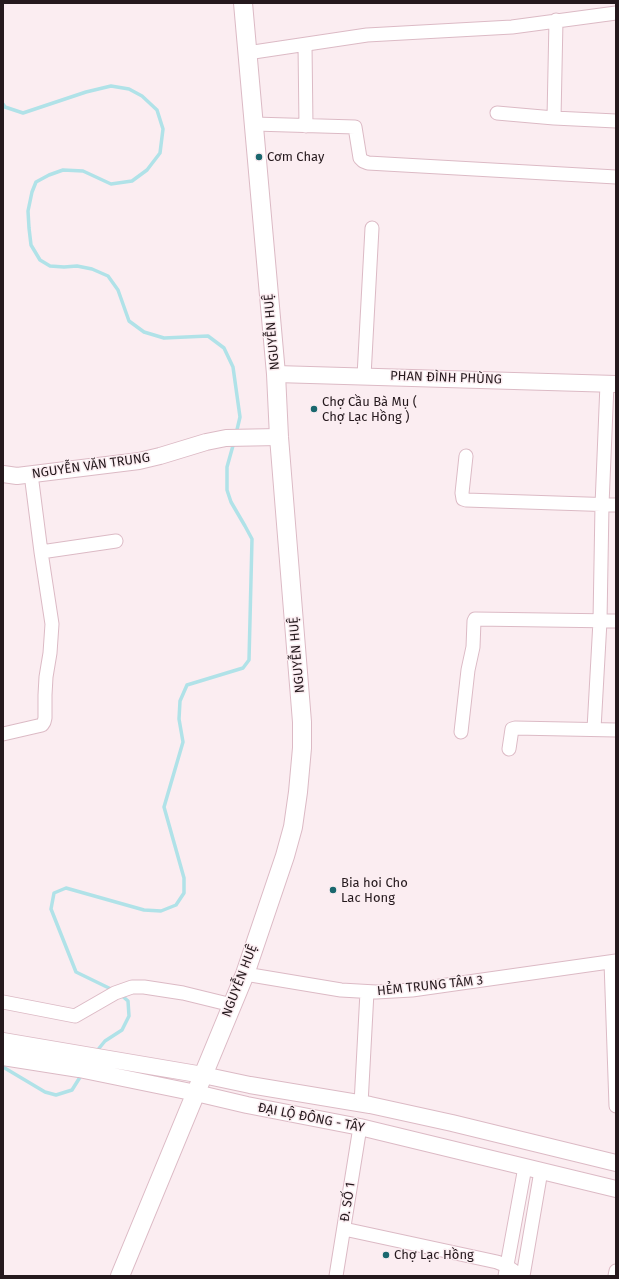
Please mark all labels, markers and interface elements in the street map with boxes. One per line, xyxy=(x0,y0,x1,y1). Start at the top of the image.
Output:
place label: Cơm Chay xyxy=(267,149,324,165)
marker: Cơm Chay xyxy=(254,152,264,162)
street label: NGUYỄN HUỆ xyxy=(261,293,283,371)
street label: PHAN ĐÌNH PHÙNG xyxy=(390,368,502,388)
place label: Chợ Cầu Bà Mụ ( Chợ Lạc Hồng ) xyxy=(322,394,417,425)
marker: Chợ Cầu Bà Mụ ( Chợ Lạc Hồng ) xyxy=(309,404,319,414)
street label: NGUYỄN VĂN TRUNG xyxy=(31,450,151,482)
street label: NGUYỄN HUỆ xyxy=(286,616,308,694)
place label: Bia hoi Cho Lac Hong xyxy=(341,875,408,906)
marker: Bia hoi Cho Lac Hong xyxy=(328,885,338,895)
street label: NGUYỄN HUỆ xyxy=(219,942,261,1020)
street label: HẺM TRUNG TÂM 3 xyxy=(376,973,484,999)
street label: ĐẠI LỘ ĐÔNG - TÂY xyxy=(256,1100,366,1136)
street label: Đ. SỐ 1 xyxy=(337,1181,359,1223)
place label: Chợ Lạc Hồng xyxy=(394,1247,474,1263)
marker: Chợ Lạc Hồng xyxy=(381,1250,391,1260)

